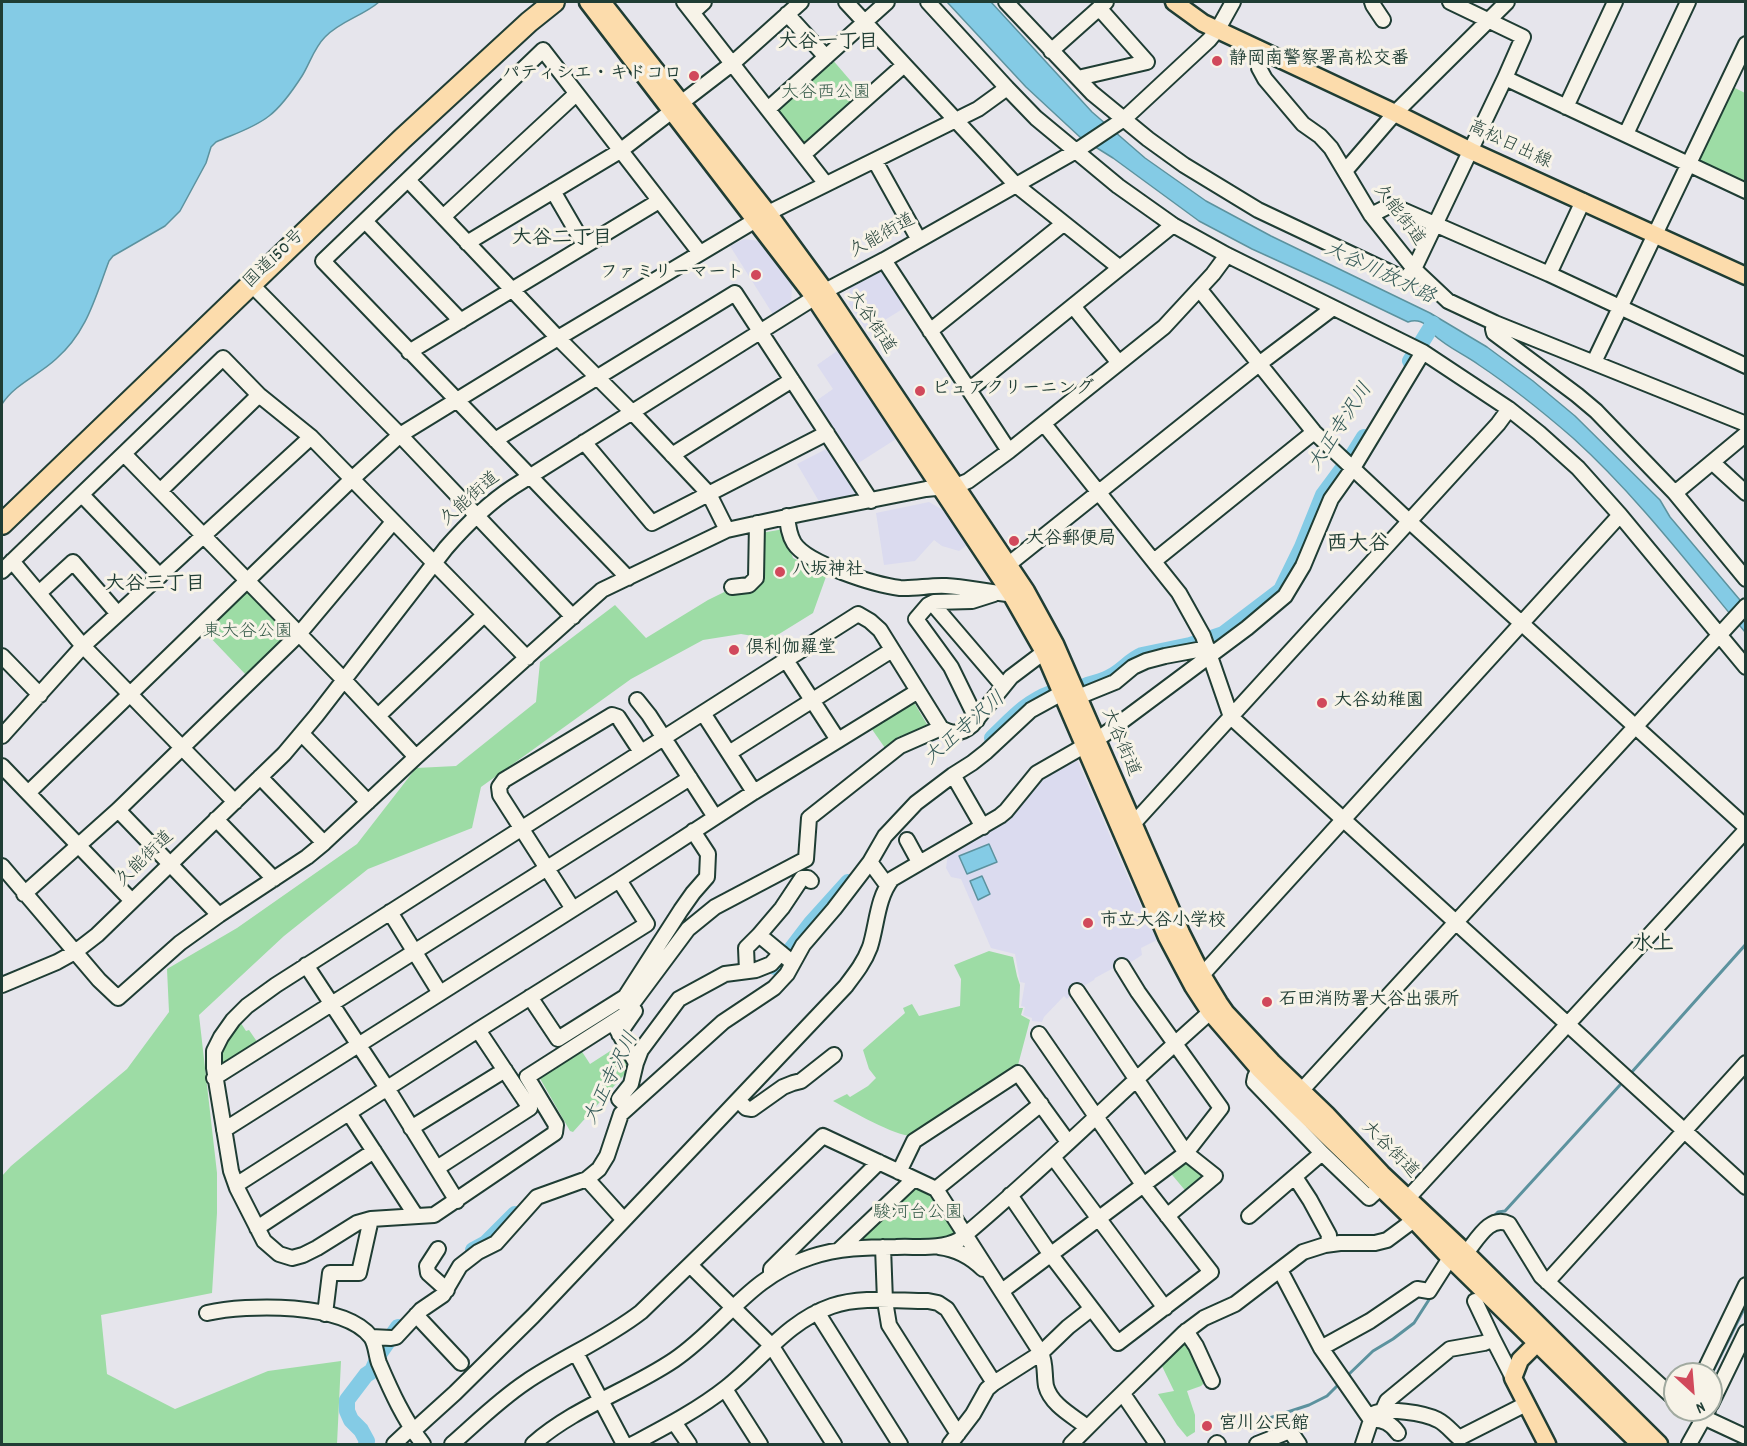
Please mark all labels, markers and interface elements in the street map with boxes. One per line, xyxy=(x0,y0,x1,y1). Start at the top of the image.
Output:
district label: 大谷一丁目 xyxy=(778,32,878,56)
place label: 静岡南警察署高松交番 xyxy=(1229,50,1409,72)
marker: 静岡南警察署高松交番 xyxy=(1210,54,1224,68)
place label: パティシエ・キドコロ xyxy=(502,65,682,87)
marker: パティシエ・キドコロ xyxy=(687,69,701,83)
park label: 大谷西公園 xyxy=(781,84,871,106)
street label: 高松日出線 xyxy=(1464,117,1554,175)
street label: 久能街道 xyxy=(1368,181,1428,251)
street label: 久能街道 xyxy=(846,210,920,264)
street label: 国道150号 xyxy=(240,226,310,294)
district label: 大谷二丁目 xyxy=(512,228,612,252)
water label: 大谷川放水路 xyxy=(1320,239,1438,311)
place label: ファミリーマート xyxy=(600,264,744,286)
marker: ファミリーマート xyxy=(749,268,763,282)
street label: 大谷街道 xyxy=(841,287,899,359)
place label: ピュアクリーニング xyxy=(932,380,1094,402)
water label: 大正寺沢川 xyxy=(1305,380,1379,476)
marker: ピュアクリーニング xyxy=(913,384,927,398)
street label: 久能街道 xyxy=(437,468,505,532)
place label: 大谷郵便局 xyxy=(1026,530,1116,552)
district label: 西大谷 xyxy=(1327,533,1389,559)
marker: 大谷郵便局 xyxy=(1007,534,1021,548)
place label: 八坂神社 xyxy=(792,561,864,583)
marker: 八坂神社 xyxy=(773,565,787,579)
district label: 大谷三丁目 xyxy=(105,574,205,598)
park label: 東大谷公園 xyxy=(203,623,293,645)
place label: 倶利伽羅堂 xyxy=(746,639,836,661)
marker: 倶利伽羅堂 xyxy=(727,643,741,657)
water label: 大正寺沢川 xyxy=(920,688,1012,772)
place label: 大谷幼稚園 xyxy=(1334,692,1424,714)
marker: 大谷幼稚園 xyxy=(1315,696,1329,710)
street label: 大谷街道 xyxy=(1095,706,1143,780)
street label: 久能街道 xyxy=(113,827,179,893)
place label: 市立大谷小学校 xyxy=(1100,912,1226,934)
marker: 市立大谷小学校 xyxy=(1081,916,1095,930)
district label: 水上 xyxy=(1632,933,1674,959)
place label: 石田消防署大谷出張所 xyxy=(1279,991,1459,1013)
marker: 石田消防署大谷出張所 xyxy=(1260,995,1274,1009)
water label: 大正寺沢川 xyxy=(580,1029,646,1129)
street label: 大谷街道 xyxy=(1356,1118,1422,1184)
park label: 駿河台公園 xyxy=(873,1204,963,1226)
north arrow xyxy=(1663,1362,1723,1422)
text: N xyxy=(1692,1395,1709,1419)
place label: 宮川公民館 xyxy=(1219,1415,1309,1437)
marker: 宮川公民館 xyxy=(1200,1419,1214,1433)

